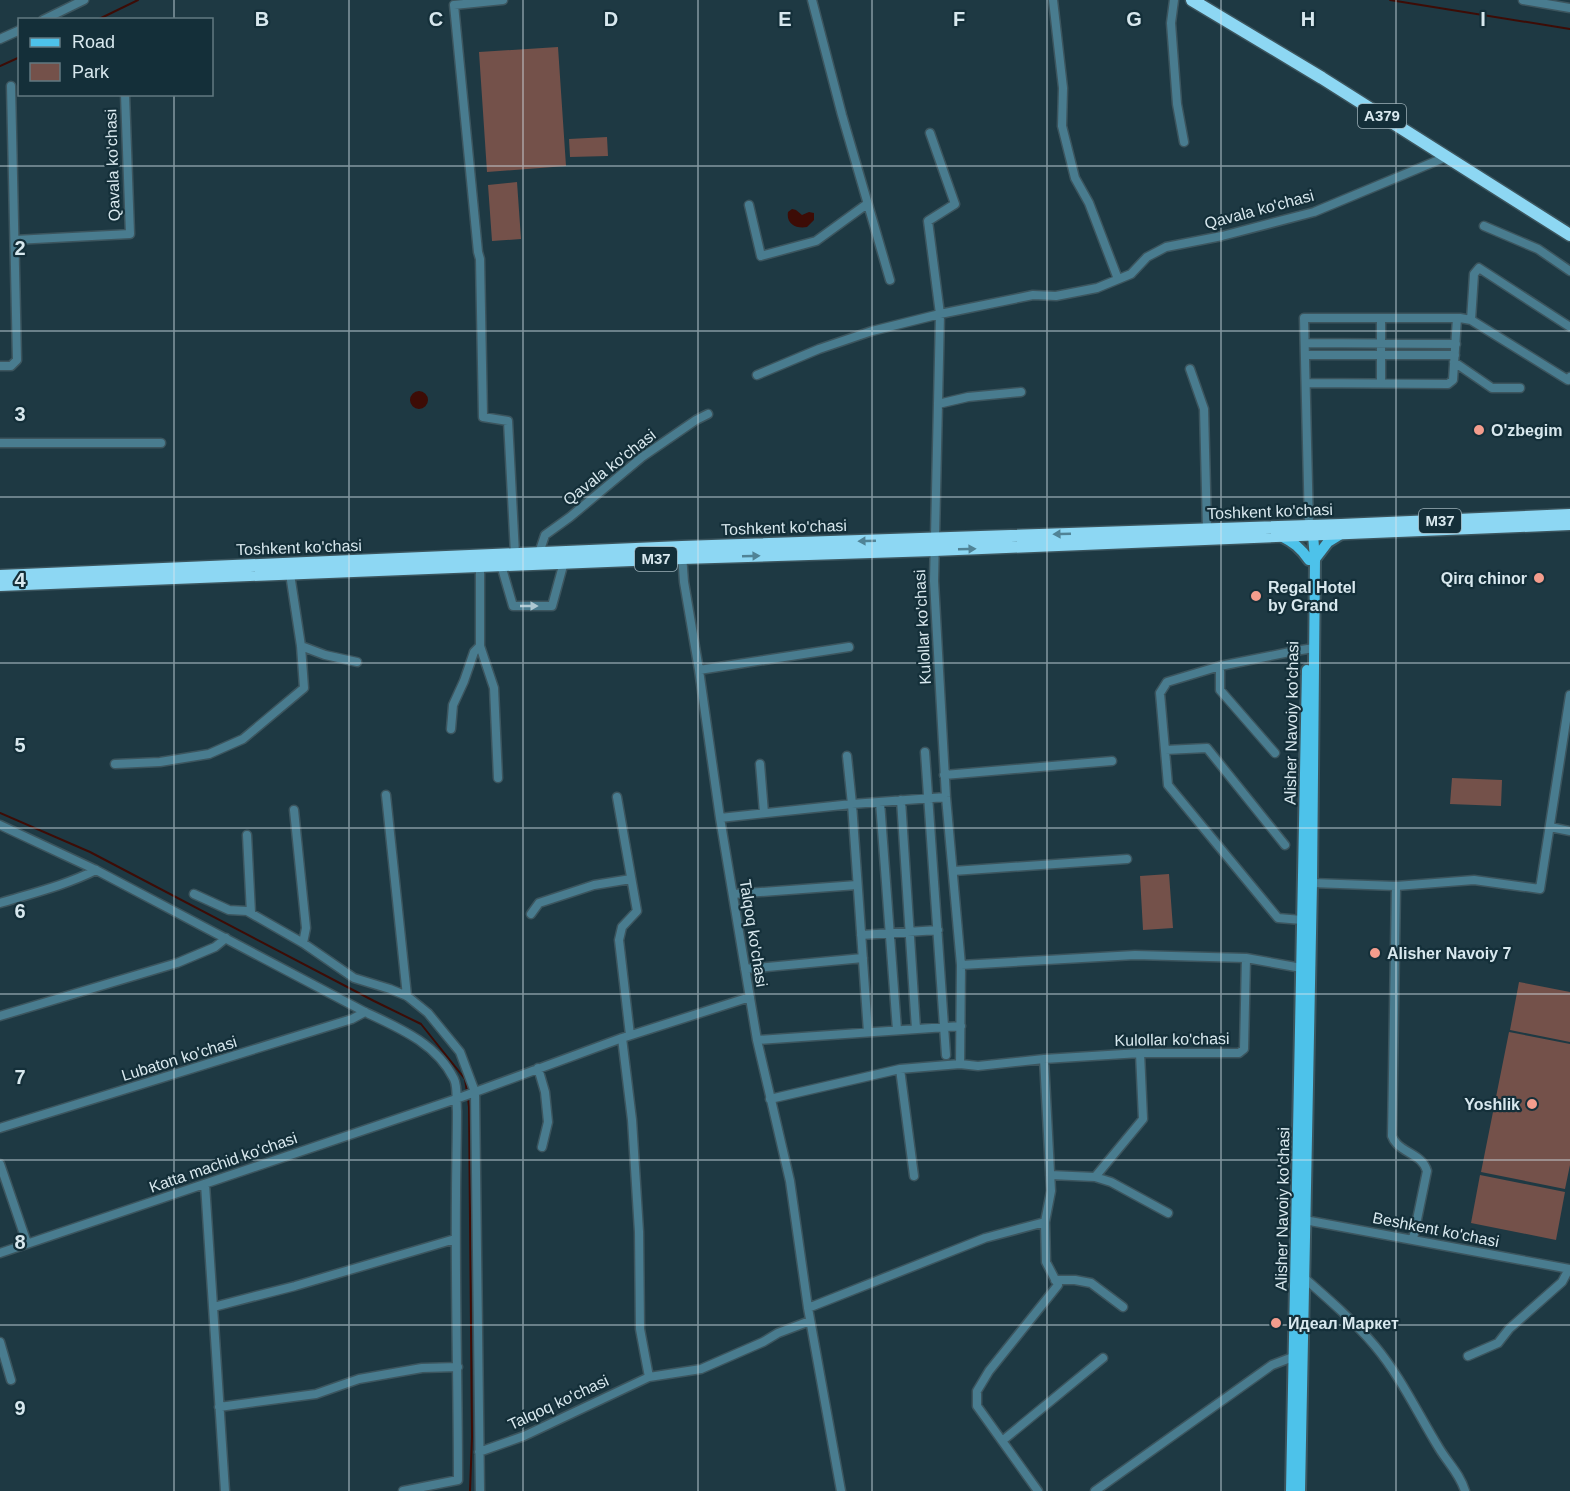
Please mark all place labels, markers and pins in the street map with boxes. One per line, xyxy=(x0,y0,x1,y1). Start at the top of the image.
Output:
place label: O'zbegim xyxy=(1491,422,1562,439)
marker: O'zbegim xyxy=(1472,423,1486,437)
place label: Qirq chinor xyxy=(1441,570,1527,587)
marker: Qirq chinor xyxy=(1532,571,1546,585)
place label: Regal Hotel by Grand xyxy=(1268,579,1356,614)
marker: Regal Hotel by Grand xyxy=(1249,589,1263,603)
place label: Alisher Navoiy 7 xyxy=(1387,945,1512,962)
marker: Alisher Navoiy 7 xyxy=(1368,946,1382,960)
place label: Yoshlik xyxy=(1464,1096,1520,1113)
marker: Yoshlik xyxy=(1525,1097,1539,1111)
place label: Идеал Маркет xyxy=(1288,1315,1399,1332)
marker: Идеал Маркет xyxy=(1269,1316,1283,1330)

